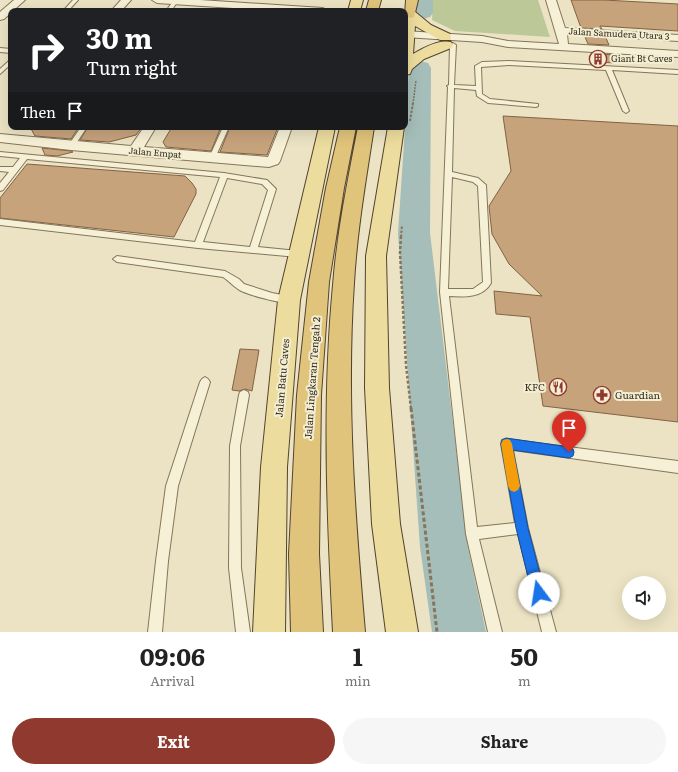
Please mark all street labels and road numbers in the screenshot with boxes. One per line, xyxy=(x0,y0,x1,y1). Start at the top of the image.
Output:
street label: Jalan Samudera Utara 3 xyxy=(568,23,670,43)
street label: Jalan Empat xyxy=(128,143,183,161)
street label: Jalan Lingkaran Tengah 2 xyxy=(300,316,323,440)
street label: Jalan Batu Caves xyxy=(271,338,292,418)

